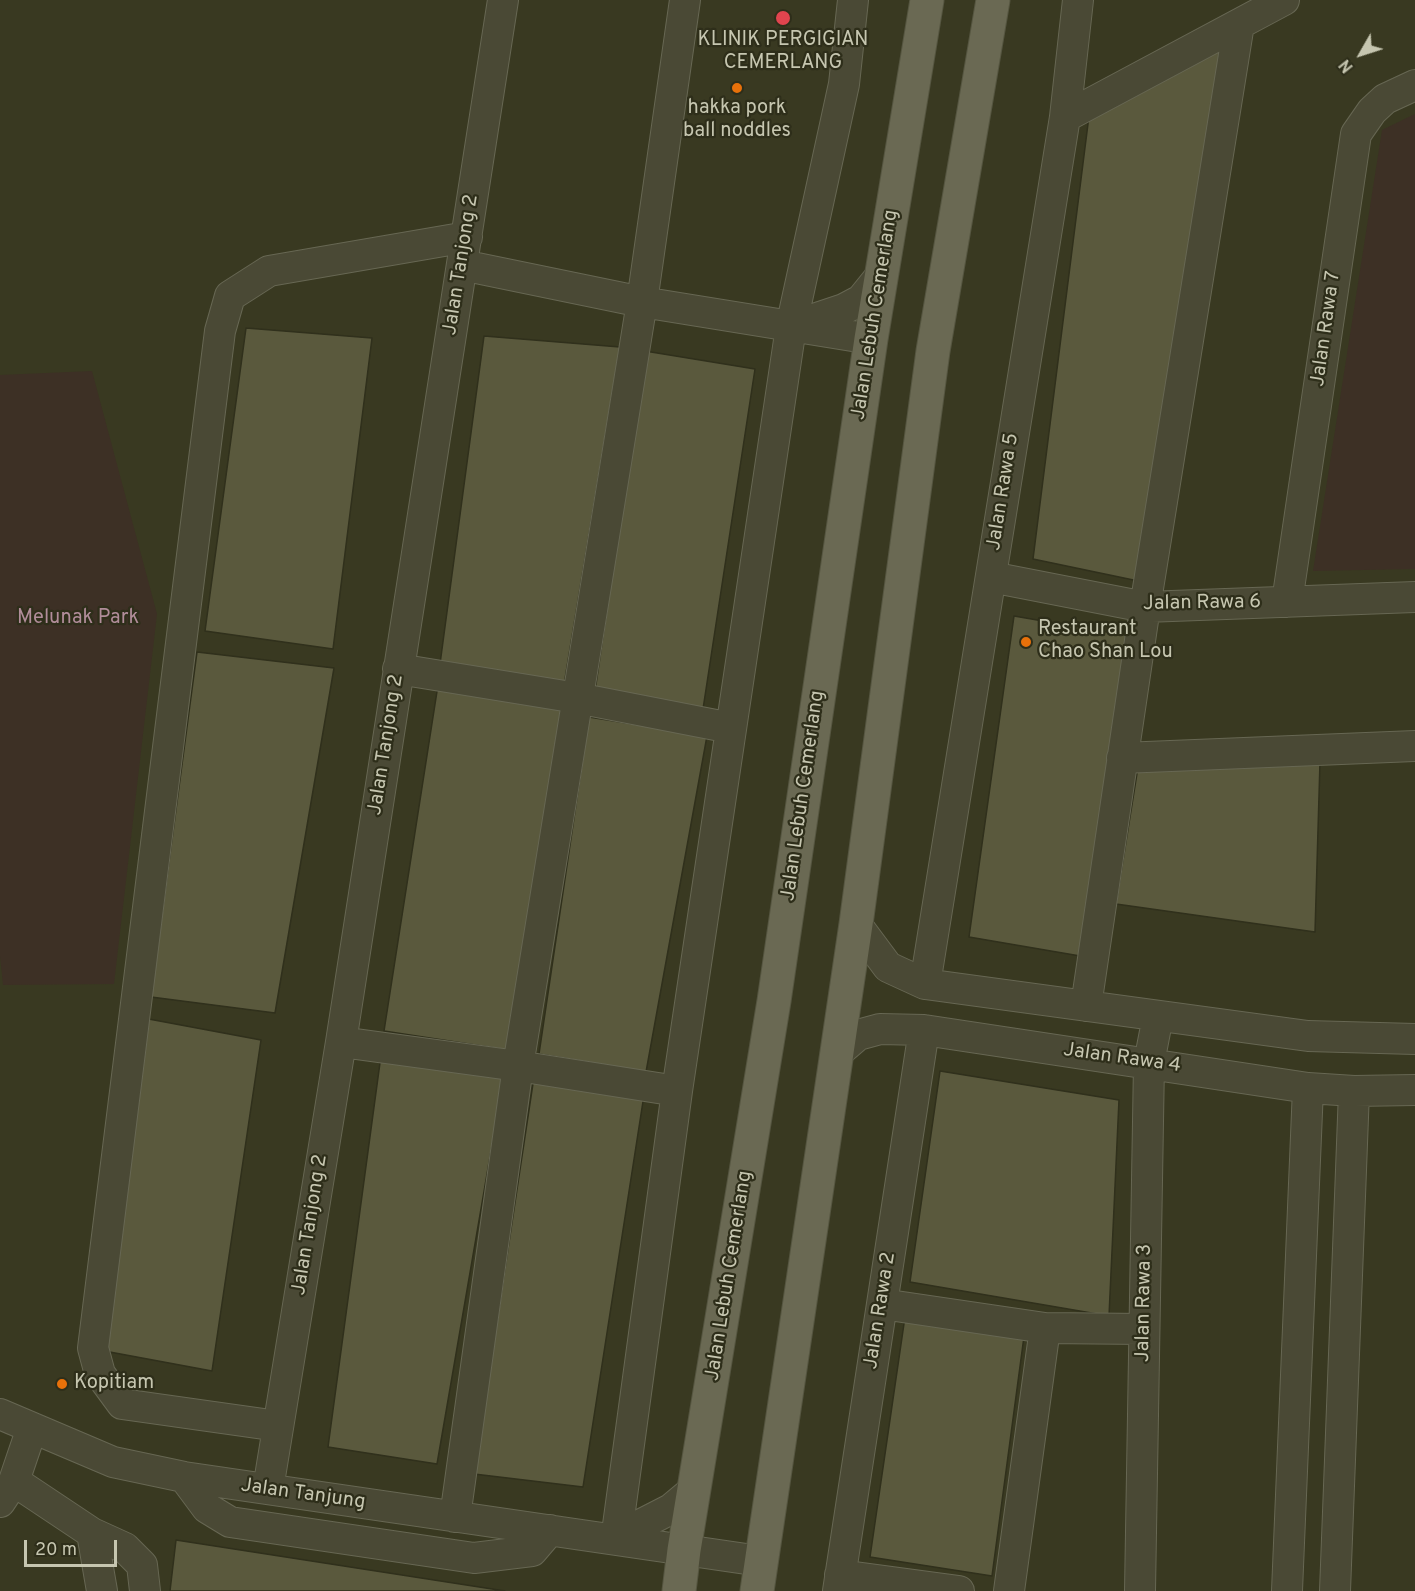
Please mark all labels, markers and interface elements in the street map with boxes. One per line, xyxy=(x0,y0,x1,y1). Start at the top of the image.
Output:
marker: KLINIK PERGIGIAN CEMERLANG xyxy=(774,9,792,27)
north arrow xyxy=(1331,24,1391,84)
place label: KLINIK PERGIGIAN CEMERLANG xyxy=(698,29,868,76)
text: N xyxy=(1336,55,1358,76)
marker: hakka pork ball noddles xyxy=(730,81,744,95)
place label: hakka pork ball noddles xyxy=(683,97,791,144)
street label: Jalan Tanjong 2 xyxy=(439,193,485,337)
street label: Jalan Lebuh Cemerlang xyxy=(848,208,904,422)
street label: Jalan Rawa 7 xyxy=(1307,270,1347,388)
street label: Jalan Rawa 5 xyxy=(983,432,1025,552)
street label: Jalan Rawa 6 xyxy=(1143,591,1261,617)
park label: Melunak Park xyxy=(17,607,139,631)
place label: Restaurant Chao Shan Lou xyxy=(1038,618,1173,665)
marker: Restaurant Chao Shan Lou xyxy=(1019,635,1033,649)
street label: Jalan Tanjong 2 xyxy=(364,673,410,817)
street label: Jalan Lebuh Cemerlang xyxy=(777,689,831,903)
street label: Jalan Rawa 4 xyxy=(1062,1039,1182,1079)
street label: Jalan Tanjong 2 xyxy=(288,1153,334,1297)
street label: Jalan Lebuh Cemerlang xyxy=(702,1169,758,1383)
street label: Jalan Rawa 3 xyxy=(1132,1244,1158,1362)
street label: Jalan Rawa 2 xyxy=(860,1251,902,1371)
place label: Kopitiam xyxy=(74,1372,154,1396)
marker: Kopitiam xyxy=(55,1377,69,1391)
street label: Jalan Tanjung xyxy=(239,1474,367,1516)
scale bar xyxy=(27,1528,120,1566)
text: 20 m xyxy=(35,1539,77,1562)

